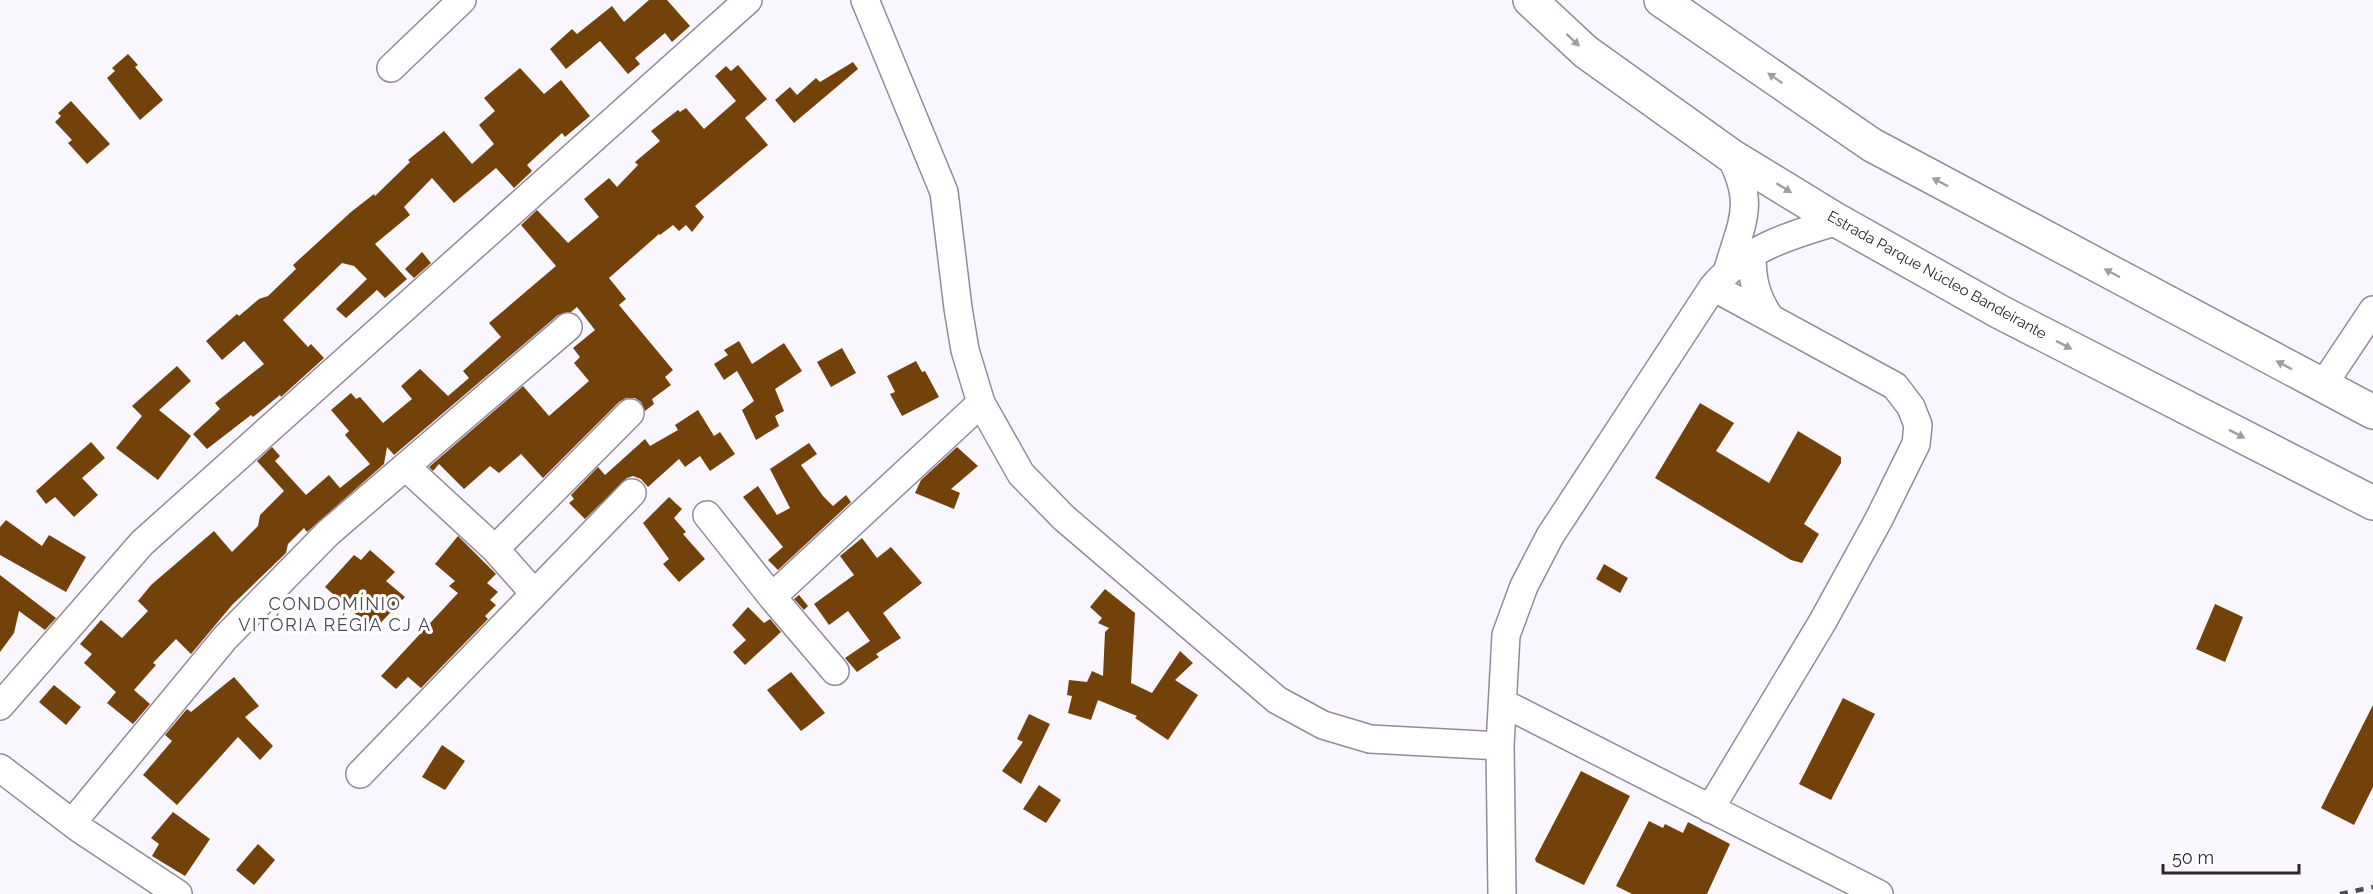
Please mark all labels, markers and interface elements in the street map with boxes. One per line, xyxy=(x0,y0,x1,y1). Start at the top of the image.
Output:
one-way arrow xyxy=(1565,33,1580,46)
one-way arrow xyxy=(1767,73,1783,84)
one-way arrow xyxy=(1931,177,1949,187)
one-way arrow xyxy=(1776,182,1792,193)
street label: Estrada Parque Núcleo Bandeirante xyxy=(1824,207,2050,343)
one-way arrow xyxy=(2104,268,2121,278)
one-way arrow xyxy=(2055,340,2072,350)
one-way arrow xyxy=(2276,360,2293,370)
one-way arrow xyxy=(2229,429,2246,439)
district label: CONDOMÍNIO VITÓRIA RÉGIA CJ A xyxy=(238,592,432,635)
scale bar xyxy=(2163,837,2300,875)
text: 50 m xyxy=(2172,847,2214,868)

